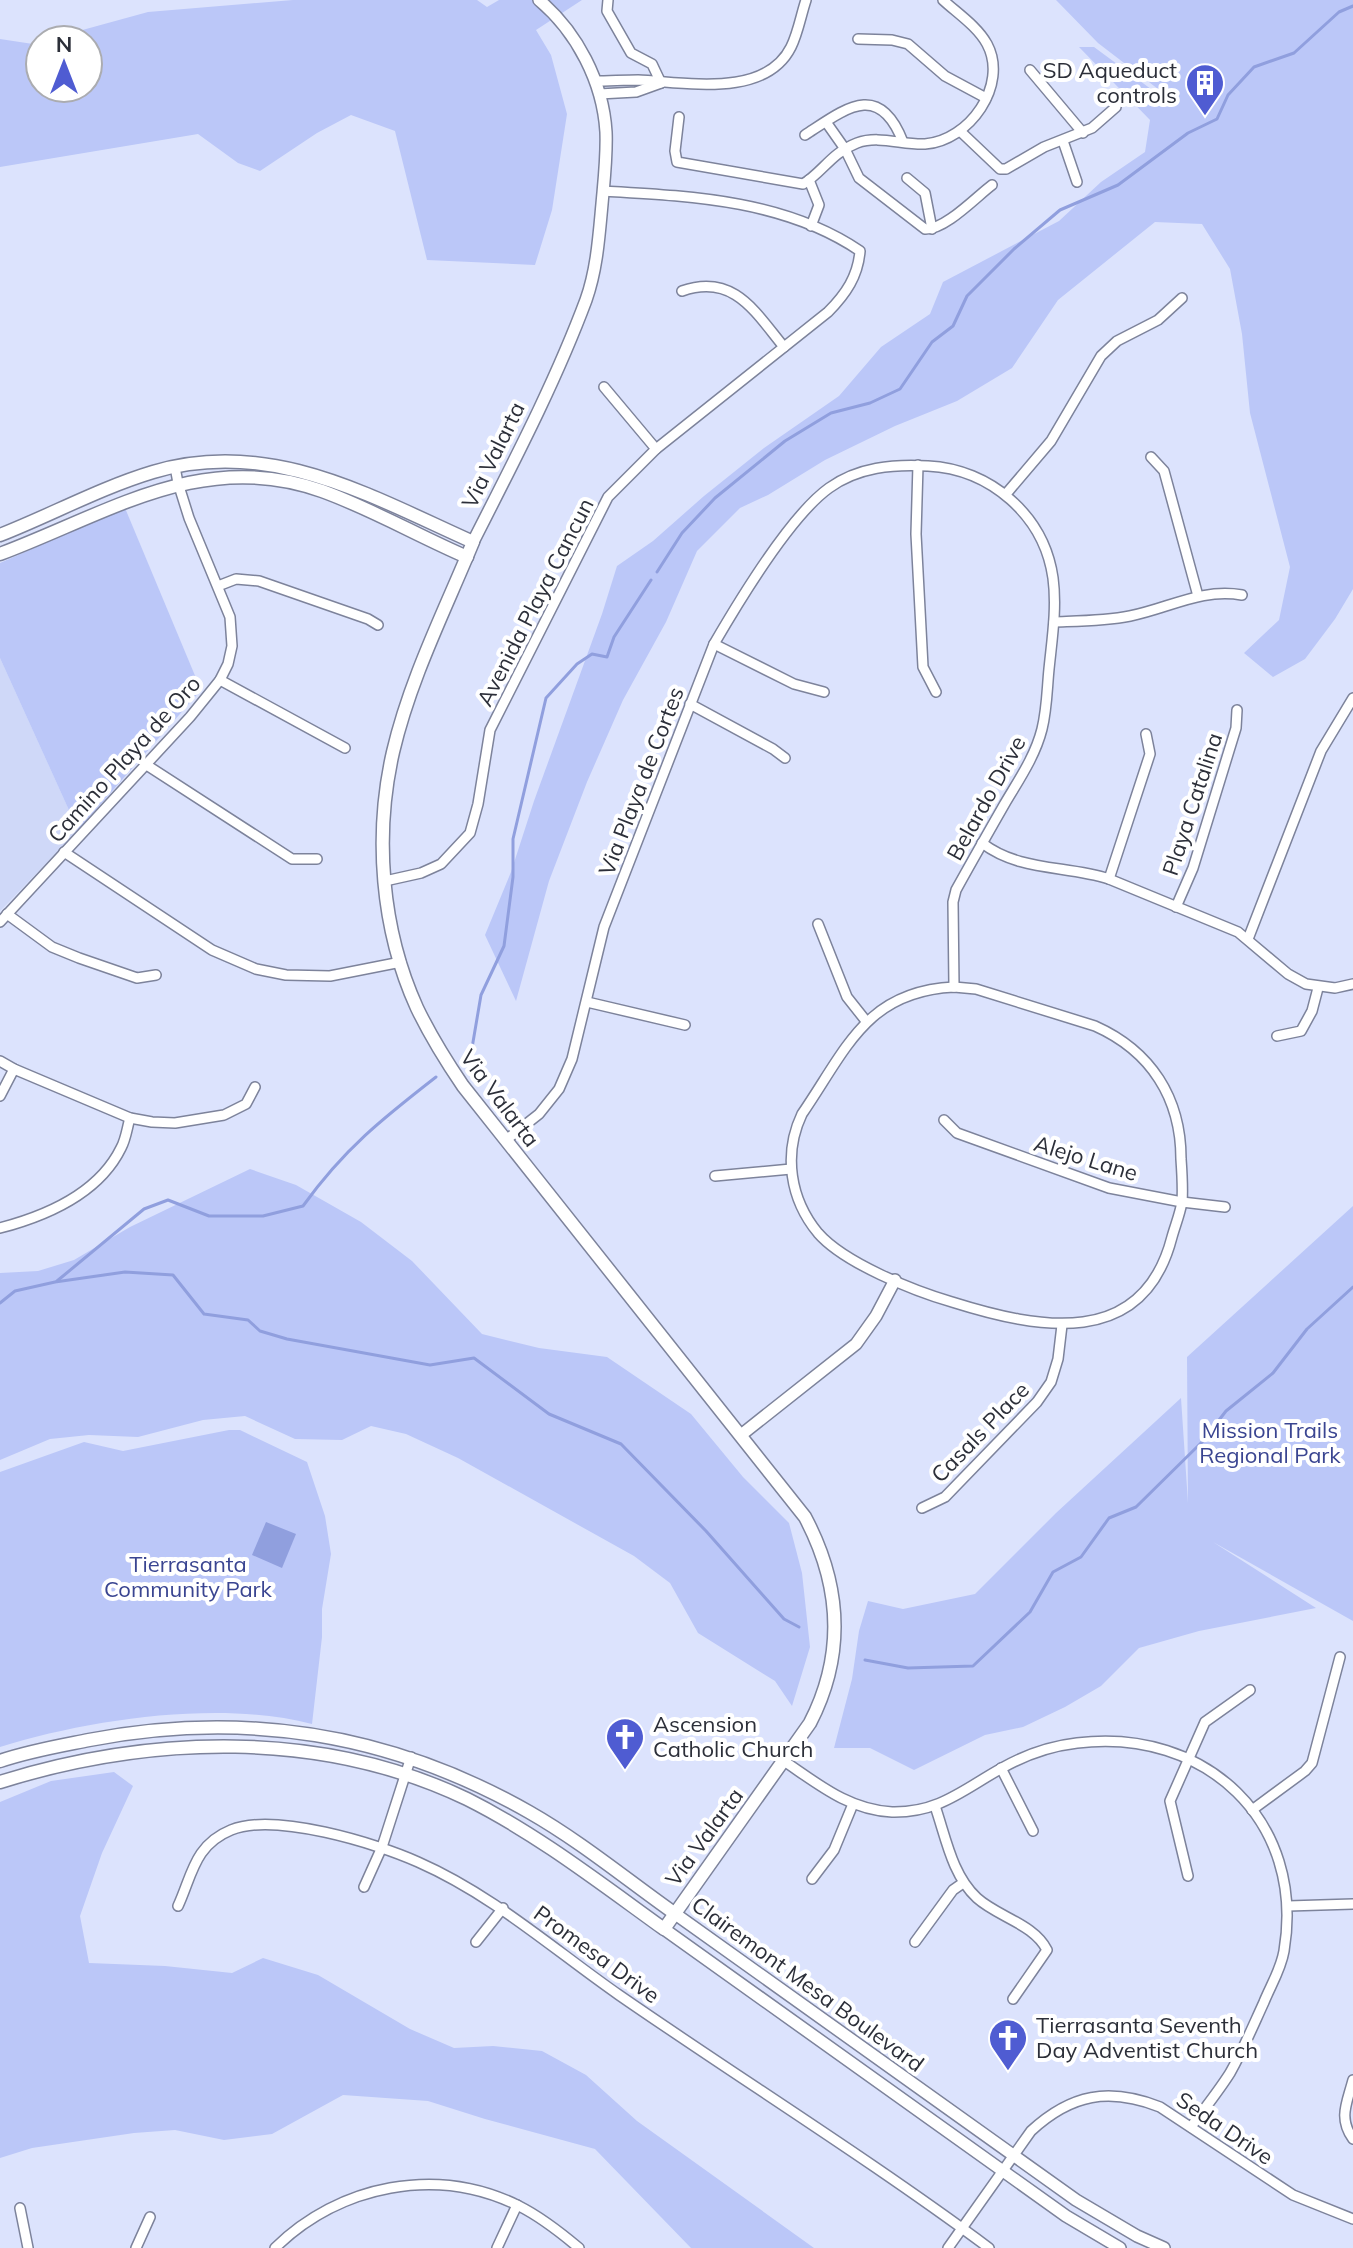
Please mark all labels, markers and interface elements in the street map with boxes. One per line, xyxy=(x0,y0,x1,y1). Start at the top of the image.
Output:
north arrow xyxy=(24,24,104,104)
text: N xyxy=(56,30,72,58)
place label: SD Aqueduct controls xyxy=(1043,56,1177,109)
building icon: SD Aqueduct controls xyxy=(1184,62,1226,117)
street label: Via Valarta xyxy=(455,397,531,513)
street label: Avenida Playa Cancun xyxy=(470,493,600,711)
street label: Camino Playa de Oro xyxy=(42,670,206,848)
street label: Via Playa de Cortes xyxy=(592,683,690,879)
street label: Playa Catalina xyxy=(1156,729,1228,879)
street label: Belardo Drive xyxy=(940,731,1032,865)
street label: Via Valarta xyxy=(454,1044,546,1152)
street label: Alejo Lane xyxy=(1031,1129,1141,1187)
street label: Casals Place xyxy=(925,1376,1035,1488)
park label: Mission Trails Regional Park xyxy=(1199,1416,1341,1469)
park label: Tierrasanta Community Park xyxy=(104,1550,273,1603)
place label: Ascension Catholic Church xyxy=(653,1710,813,1763)
church icon: Ascension Catholic Church xyxy=(604,1716,646,1771)
street label: Via Valarta xyxy=(659,1782,749,1892)
street label: Clairemont Mesa Boulevard xyxy=(686,1890,930,2078)
street label: Promesa Drive xyxy=(529,1899,665,2009)
place label: Tierrasanta Seventh Day Adventist Church xyxy=(1036,2011,1258,2064)
church icon: Tierrasanta Seventh Day Adventist Church xyxy=(987,2017,1029,2072)
street label: Seda Drive xyxy=(1171,2085,1279,2171)

